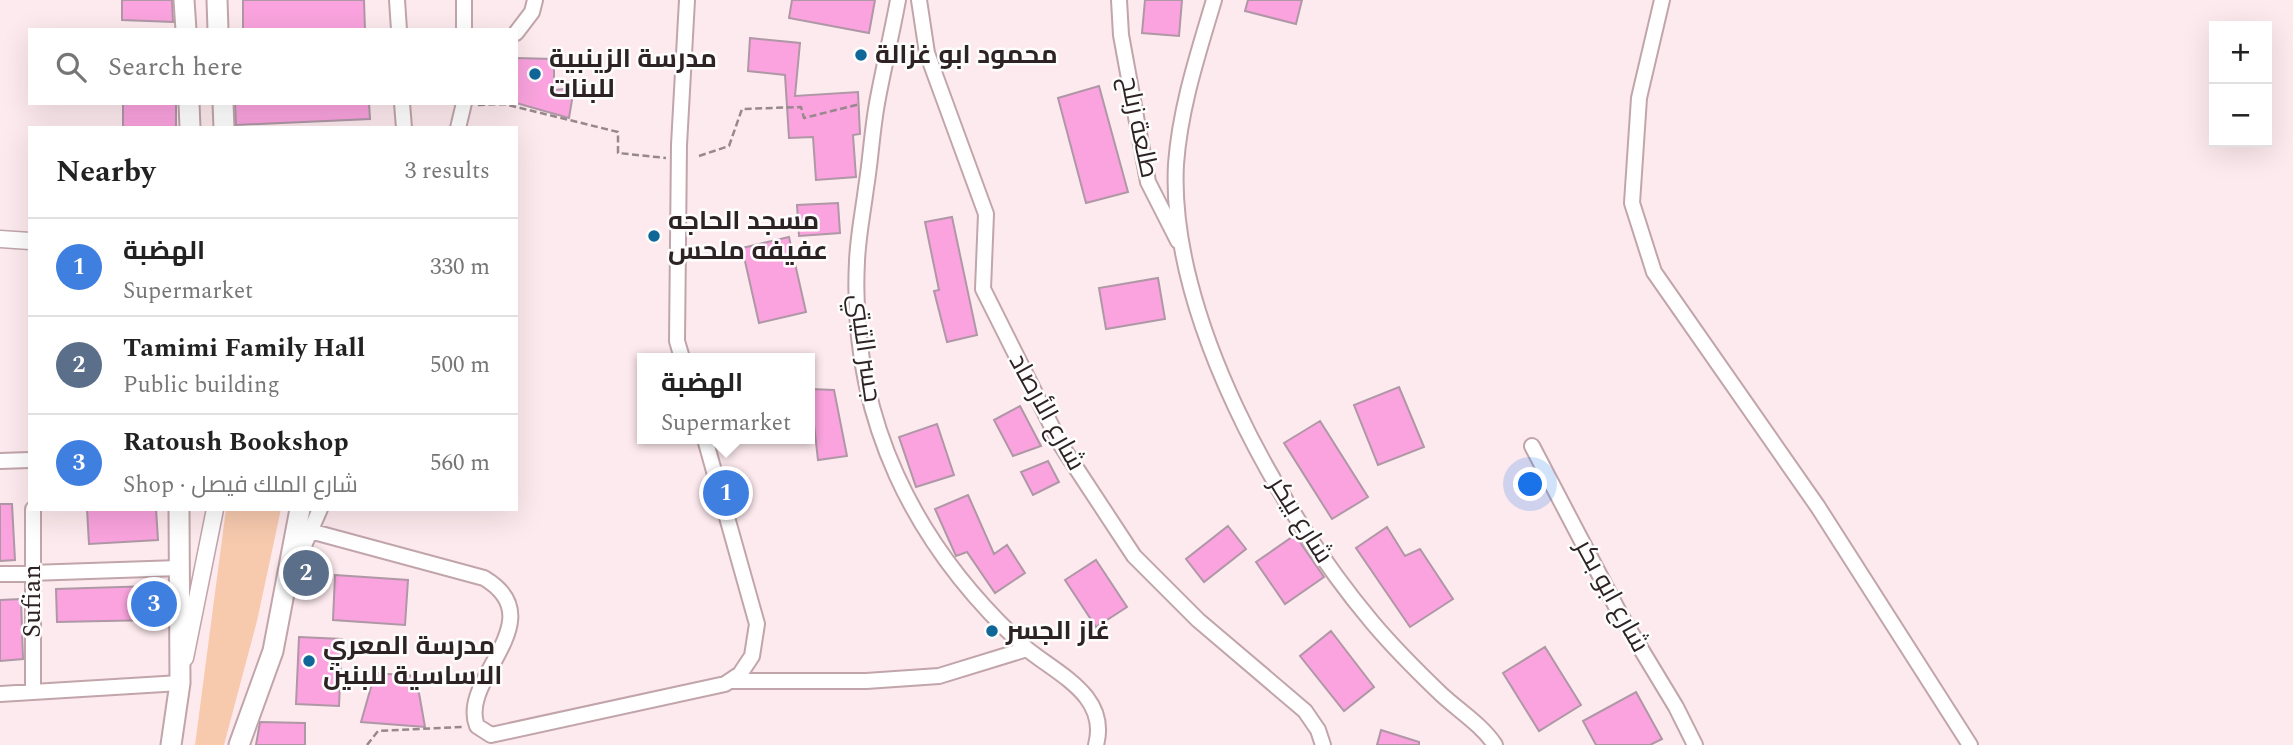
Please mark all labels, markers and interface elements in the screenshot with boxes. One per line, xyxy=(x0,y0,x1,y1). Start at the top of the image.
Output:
map controls xyxy=(2209,21,2272,147)
button: + xyxy=(2209,21,2272,84)
search box xyxy=(28,28,518,105)
place label: محمود ابو غزالة xyxy=(875,35,1058,75)
place label: مدرسة الزينبية للبنات xyxy=(549,39,717,109)
text: Search here xyxy=(108,47,243,87)
marker: محمود ابو غزالة xyxy=(853,47,869,63)
icon: search xyxy=(52,48,90,86)
marker: مدرسة الزينبية للبنات xyxy=(527,66,543,82)
street label: طلعة زبلح xyxy=(1109,72,1169,182)
button: − xyxy=(2209,84,2272,147)
text: Nearby xyxy=(56,149,155,195)
text: 3 results xyxy=(405,154,490,189)
place label: مسجد الحاجه عفيفه ملحس xyxy=(668,201,828,271)
marker: مسجد الحاجه عفيفه ملحس xyxy=(646,228,662,244)
text: الهضبة xyxy=(123,231,205,271)
text: 1 xyxy=(73,250,85,285)
text: 330 m xyxy=(430,250,490,285)
text: Supermarket xyxy=(123,274,253,309)
street label: جسر التيتي xyxy=(838,291,892,405)
text: Tamimi Family Hall xyxy=(123,328,365,368)
street label: شارع الأرصاد xyxy=(998,346,1096,478)
text: 2 xyxy=(73,348,85,383)
text: 500 m xyxy=(430,348,490,383)
popup xyxy=(637,353,815,444)
text: الهضبة xyxy=(661,363,743,403)
text: Public building xyxy=(123,368,280,403)
text: Supermarket xyxy=(661,406,791,441)
text: Ratoush Bookshop xyxy=(123,422,349,462)
text: 3 xyxy=(73,446,85,481)
text: 560 m xyxy=(430,446,490,481)
pin: 1 xyxy=(703,467,749,519)
street label: شارع بيكر xyxy=(1257,467,1343,571)
your location xyxy=(1513,467,1547,501)
text: Shop · شارع الملك فيصل xyxy=(123,468,358,503)
street label: شارع ابو بكر xyxy=(1563,530,1660,660)
pin: 2 xyxy=(283,547,329,599)
street label: Sufian xyxy=(12,564,52,638)
pin: 3 xyxy=(131,578,177,630)
place label: غاز الجسر xyxy=(1005,611,1110,651)
marker: غاز الجسر xyxy=(984,623,1000,639)
place label: مدرسة المعري الاساسية للبنين xyxy=(323,626,502,696)
marker: مدرسة المعري الاساسية للبنين xyxy=(301,653,317,669)

